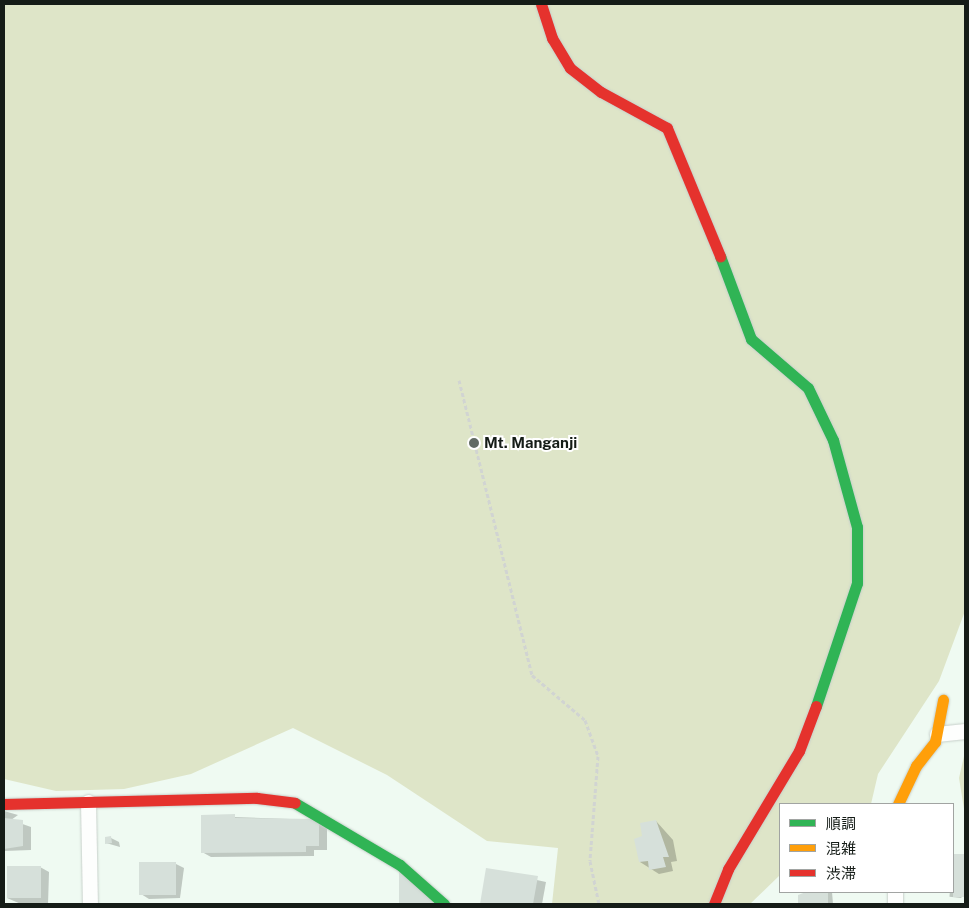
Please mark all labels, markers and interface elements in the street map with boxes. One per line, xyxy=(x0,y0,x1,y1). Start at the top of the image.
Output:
place label: Mt. Manganji xyxy=(484,434,577,452)
marker: Mt. Manganji xyxy=(468,437,480,449)
legend xyxy=(779,803,954,893)
text: 順調 xyxy=(826,815,856,832)
text: 混雑 xyxy=(826,840,856,857)
text: 渋滞 xyxy=(826,865,856,882)

